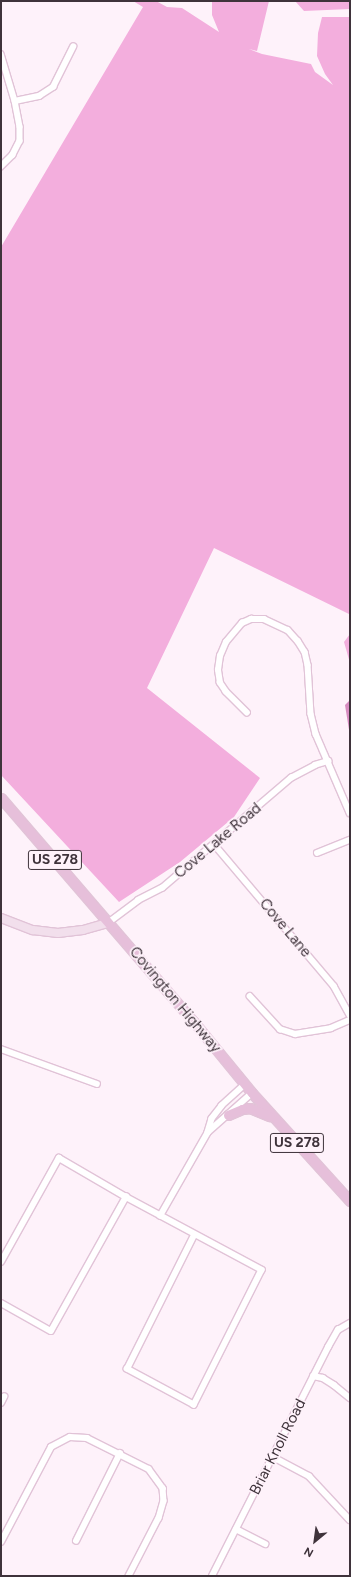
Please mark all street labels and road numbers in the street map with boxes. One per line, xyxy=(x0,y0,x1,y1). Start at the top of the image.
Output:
street label: Cove Lake Road xyxy=(171,799,265,883)
road number: US 278 xyxy=(27,848,83,872)
street label: Cove Lane xyxy=(255,895,315,961)
street label: Covington Highway xyxy=(125,943,225,1057)
road number: US 278 xyxy=(269,1131,325,1155)
street label: Briar Knoll Road xyxy=(246,1396,310,1498)

